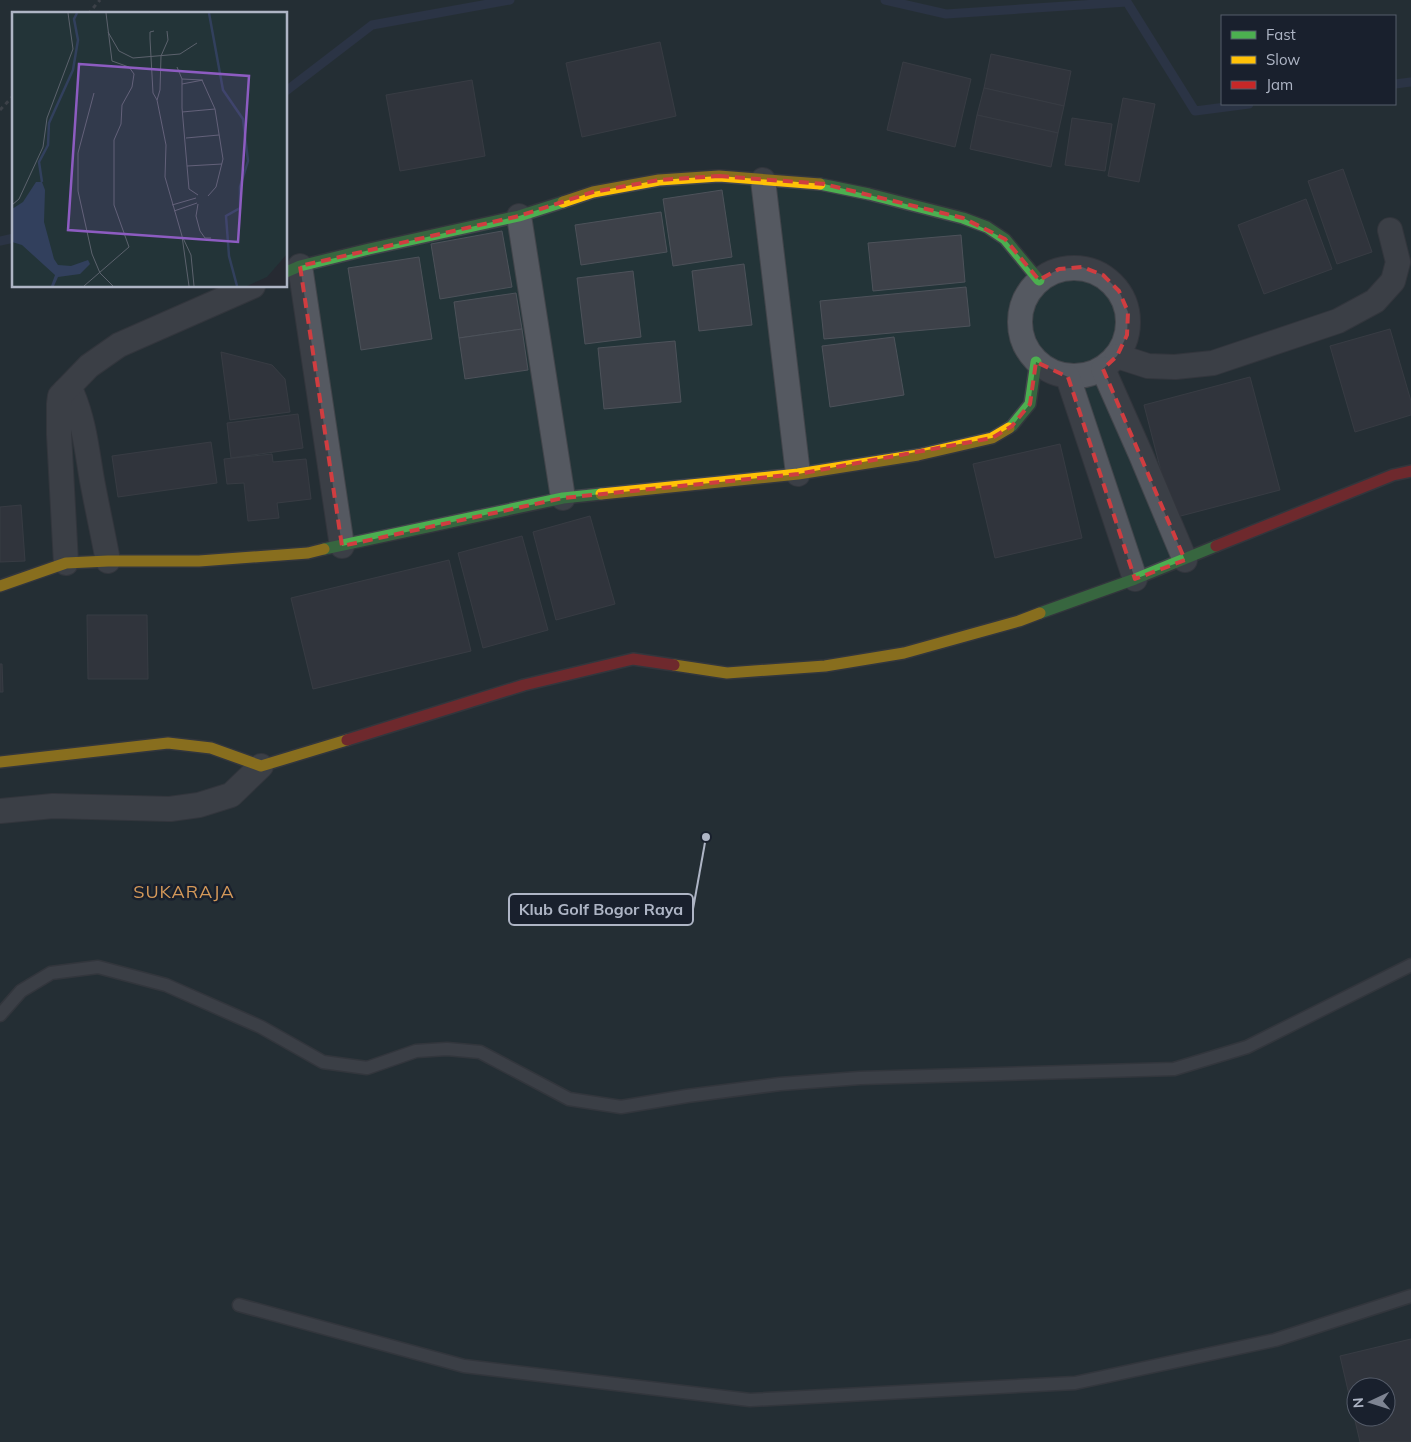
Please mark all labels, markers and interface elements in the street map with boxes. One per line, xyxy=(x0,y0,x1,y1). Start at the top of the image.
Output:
inset map xyxy=(12,12,288,288)
legend xyxy=(1221,15,1396,105)
text: Fast xyxy=(1266,25,1296,44)
text: Slow xyxy=(1266,50,1300,69)
text: Jam xyxy=(1266,75,1293,94)
district label: SUKARAJA xyxy=(133,880,235,903)
callout: Klub Golf Bogor Raya xyxy=(509,894,693,925)
text: Klub Golf Bogor Raya xyxy=(519,899,683,919)
north arrow xyxy=(1346,1377,1396,1427)
text: N xyxy=(1349,1397,1367,1409)

